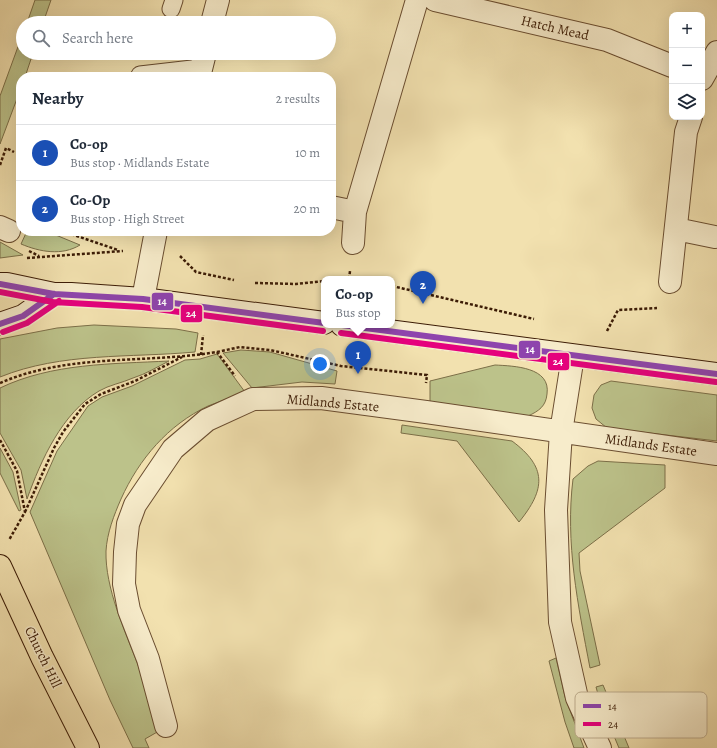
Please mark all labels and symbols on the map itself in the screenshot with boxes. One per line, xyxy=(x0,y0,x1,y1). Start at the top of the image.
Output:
street label: Hatch Mead xyxy=(519,11,591,45)
pin: 2 xyxy=(410,271,436,304)
line badge: 14 xyxy=(151,292,174,311)
text: 14 xyxy=(157,294,167,309)
line badge: 24 xyxy=(180,304,203,323)
text: 24 xyxy=(186,306,196,321)
line badge: 14 xyxy=(518,340,541,359)
pin: 1 xyxy=(345,341,371,374)
text: 14 xyxy=(525,342,535,357)
line badge: 24 xyxy=(547,352,570,371)
your location xyxy=(310,354,330,374)
text: 24 xyxy=(553,354,563,369)
street label: Midlands Estate xyxy=(286,389,380,417)
street label: Midlands Estate xyxy=(604,429,698,461)
street label: Church Hill xyxy=(20,623,66,692)
legend xyxy=(575,692,707,738)
text: 14 xyxy=(608,699,617,714)
text: 24 xyxy=(608,717,618,732)

